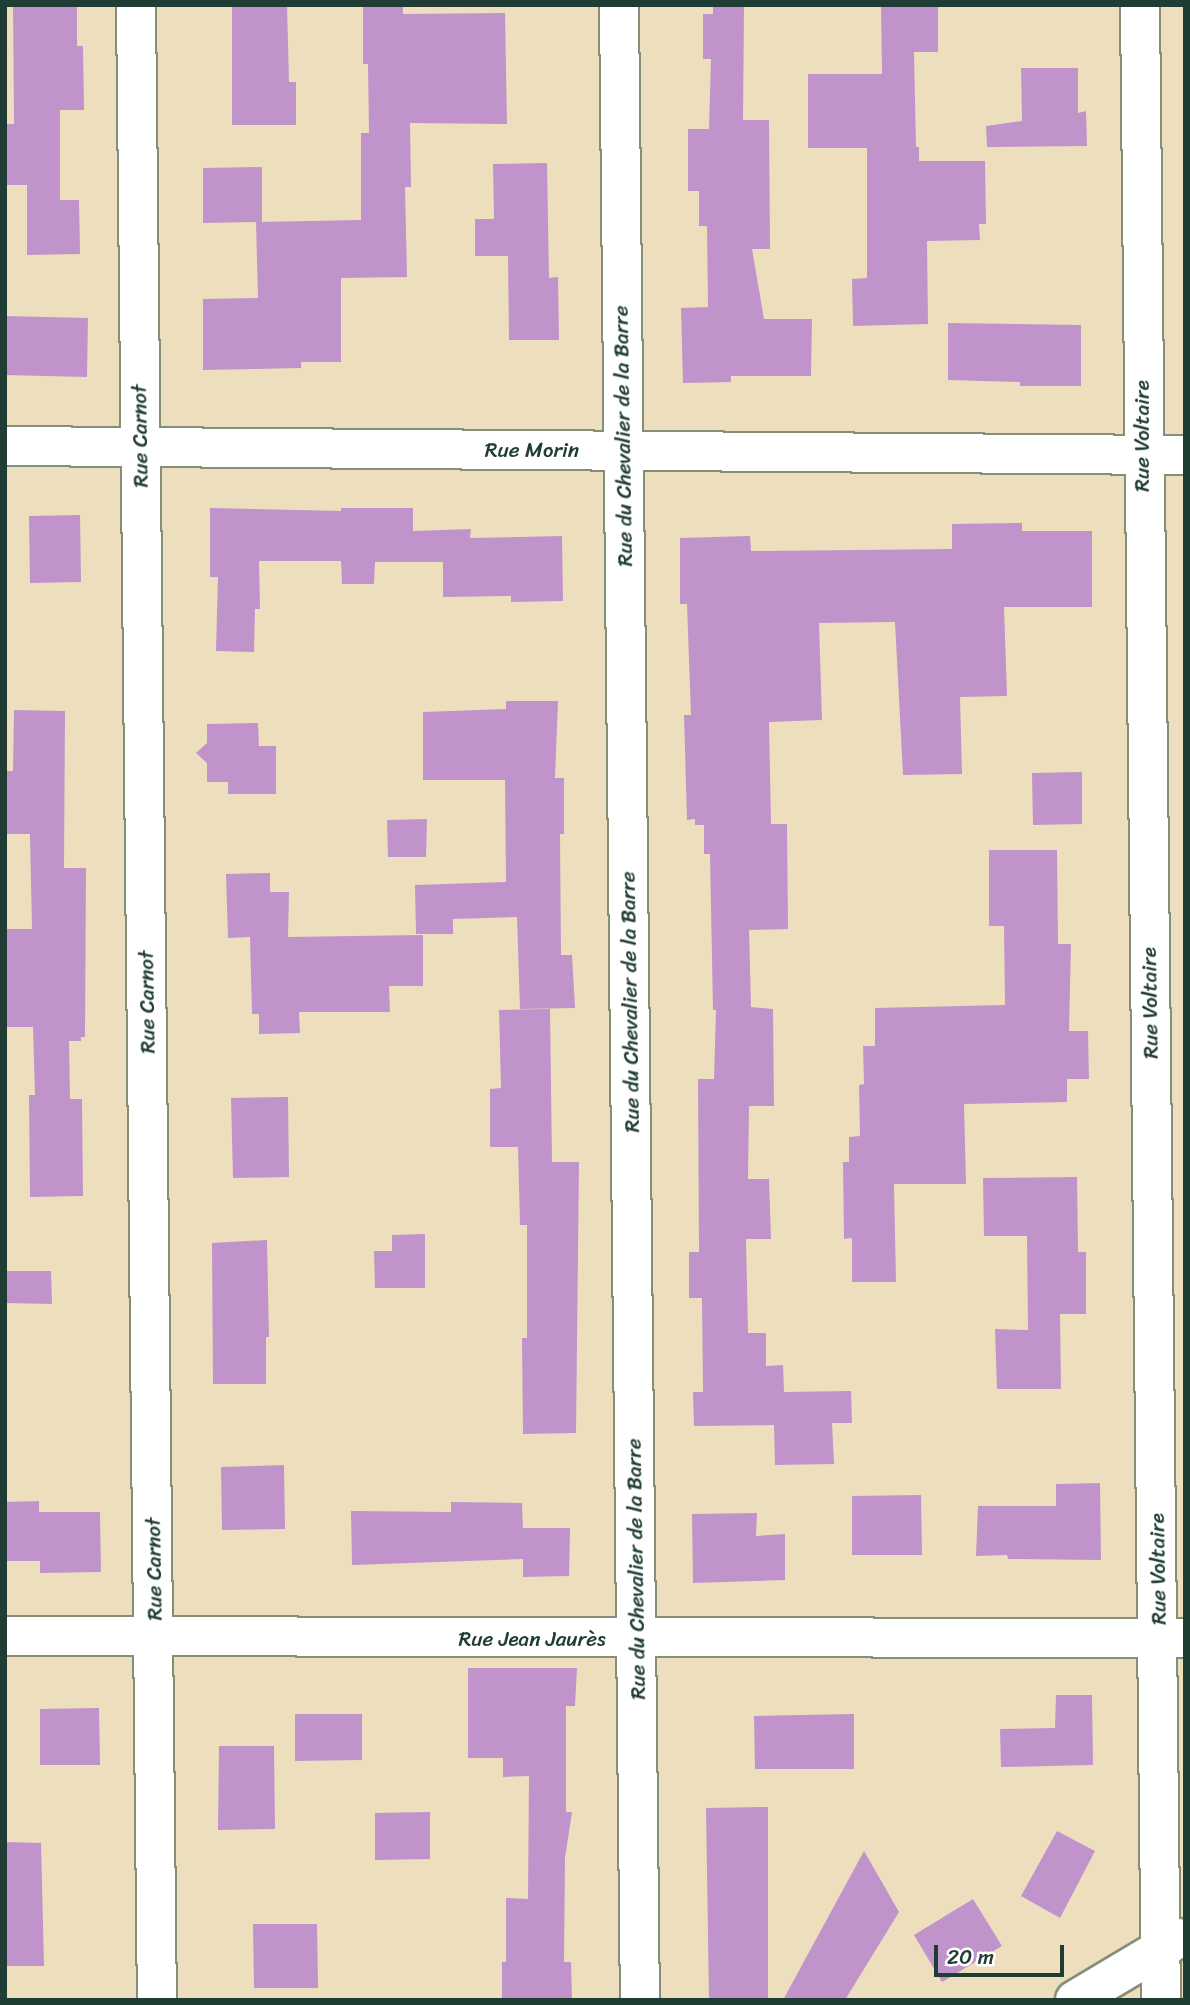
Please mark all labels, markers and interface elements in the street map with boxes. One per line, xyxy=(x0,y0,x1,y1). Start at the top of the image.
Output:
street label: Rue du Chevalier de la Barre xyxy=(608,305,638,567)
street label: Rue Voltaire xyxy=(1129,380,1155,492)
street label: Rue Carnot xyxy=(127,384,153,488)
street label: Rue Morin xyxy=(485,437,579,463)
street label: Rue du Chevalier de la Barre xyxy=(615,871,645,1133)
street label: Rue Voltaire xyxy=(1136,947,1164,1059)
street label: Rue Carnot xyxy=(134,950,160,1054)
street label: Rue du Chevalier de la Barre xyxy=(621,1438,651,1700)
street label: Rue Voltaire xyxy=(1144,1513,1172,1625)
street label: Rue Carnot xyxy=(141,1517,167,1621)
street label: Rue Jean Jaurès xyxy=(458,1626,606,1652)
scale bar xyxy=(938,1932,1068,1976)
text: 20 m xyxy=(947,1938,994,1976)

